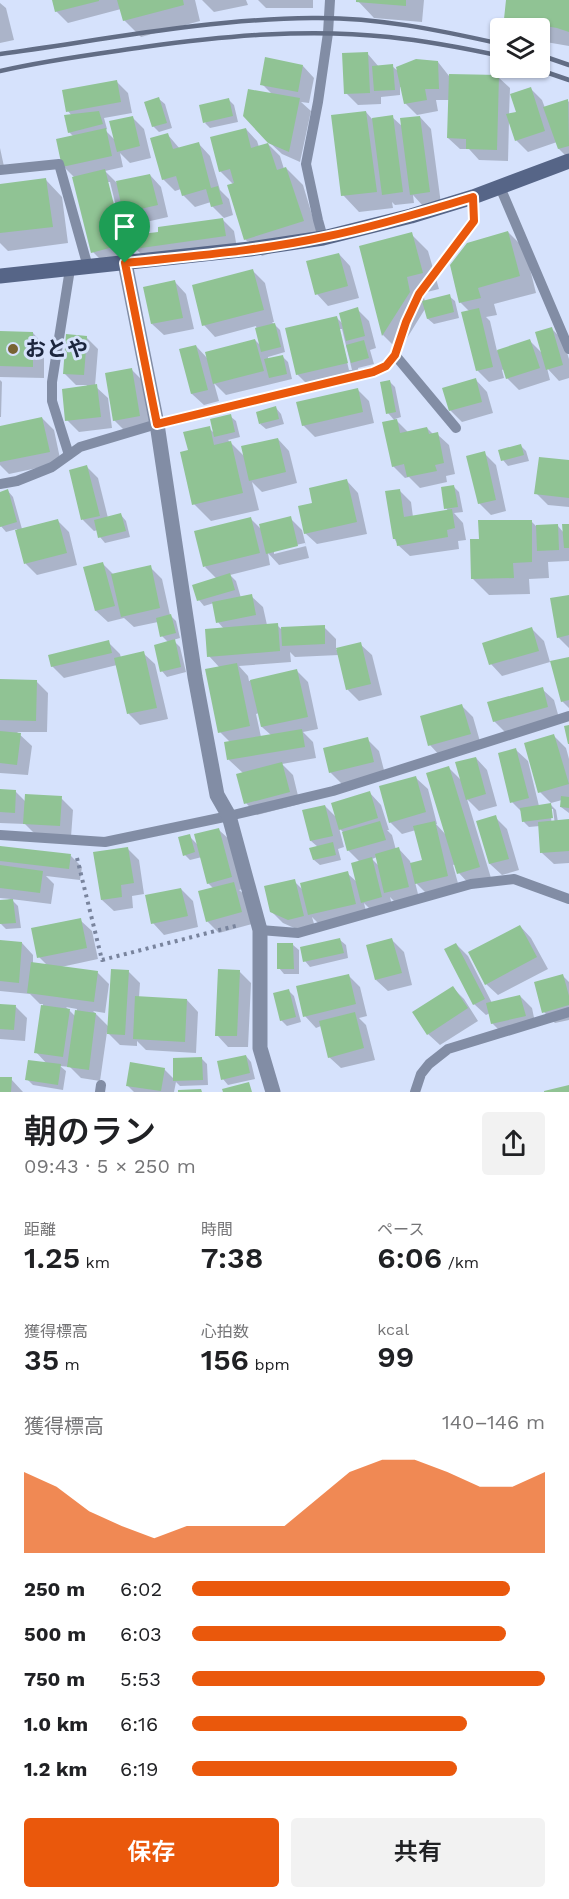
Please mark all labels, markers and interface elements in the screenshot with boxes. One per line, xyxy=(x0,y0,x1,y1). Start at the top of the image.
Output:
map controls xyxy=(490,18,550,78)
button: layers xyxy=(490,18,550,78)
pin xyxy=(99,201,150,263)
icon: arrive xyxy=(108,210,141,243)
place label: おとや xyxy=(25,336,88,361)
marker: おとや xyxy=(6,342,20,356)
text: 朝のラン xyxy=(24,1112,156,1151)
button: share xyxy=(482,1112,545,1175)
text: 09:43 · 5 × 250 m xyxy=(24,1154,196,1178)
text: 距離 xyxy=(24,1220,56,1239)
text: 時間 xyxy=(201,1220,233,1239)
text: ペース xyxy=(377,1220,425,1239)
text: 1.25 xyxy=(24,1240,80,1275)
text: 7:38 xyxy=(201,1240,263,1275)
text: 6:06 xyxy=(377,1240,442,1275)
text: km xyxy=(80,1253,110,1272)
text: /km xyxy=(442,1253,479,1272)
text: kcal xyxy=(377,1320,409,1339)
text: 獲得標高 xyxy=(24,1322,88,1341)
text: 心拍数 xyxy=(201,1322,249,1341)
text: 99 xyxy=(377,1339,414,1374)
text: 35 xyxy=(24,1342,59,1377)
text: 156 xyxy=(201,1342,249,1377)
text: m xyxy=(59,1355,80,1374)
text: bpm xyxy=(249,1355,290,1374)
text: 140–146 m xyxy=(442,1410,545,1434)
text: 獲得標高 xyxy=(24,1414,104,1438)
text: 250 m xyxy=(24,1577,85,1601)
text: 6:02 xyxy=(120,1577,162,1601)
text: 500 m xyxy=(24,1622,86,1646)
text: 6:03 xyxy=(120,1622,162,1646)
text: 750 m xyxy=(24,1667,85,1691)
text: 5:53 xyxy=(120,1667,161,1691)
text: 1.0 km xyxy=(24,1712,88,1736)
text: 6:16 xyxy=(120,1712,158,1736)
text: 1.2 km xyxy=(24,1757,87,1781)
text: 6:19 xyxy=(120,1757,158,1781)
button: 保存 xyxy=(24,1818,279,1887)
button: 共有 xyxy=(291,1818,545,1887)

